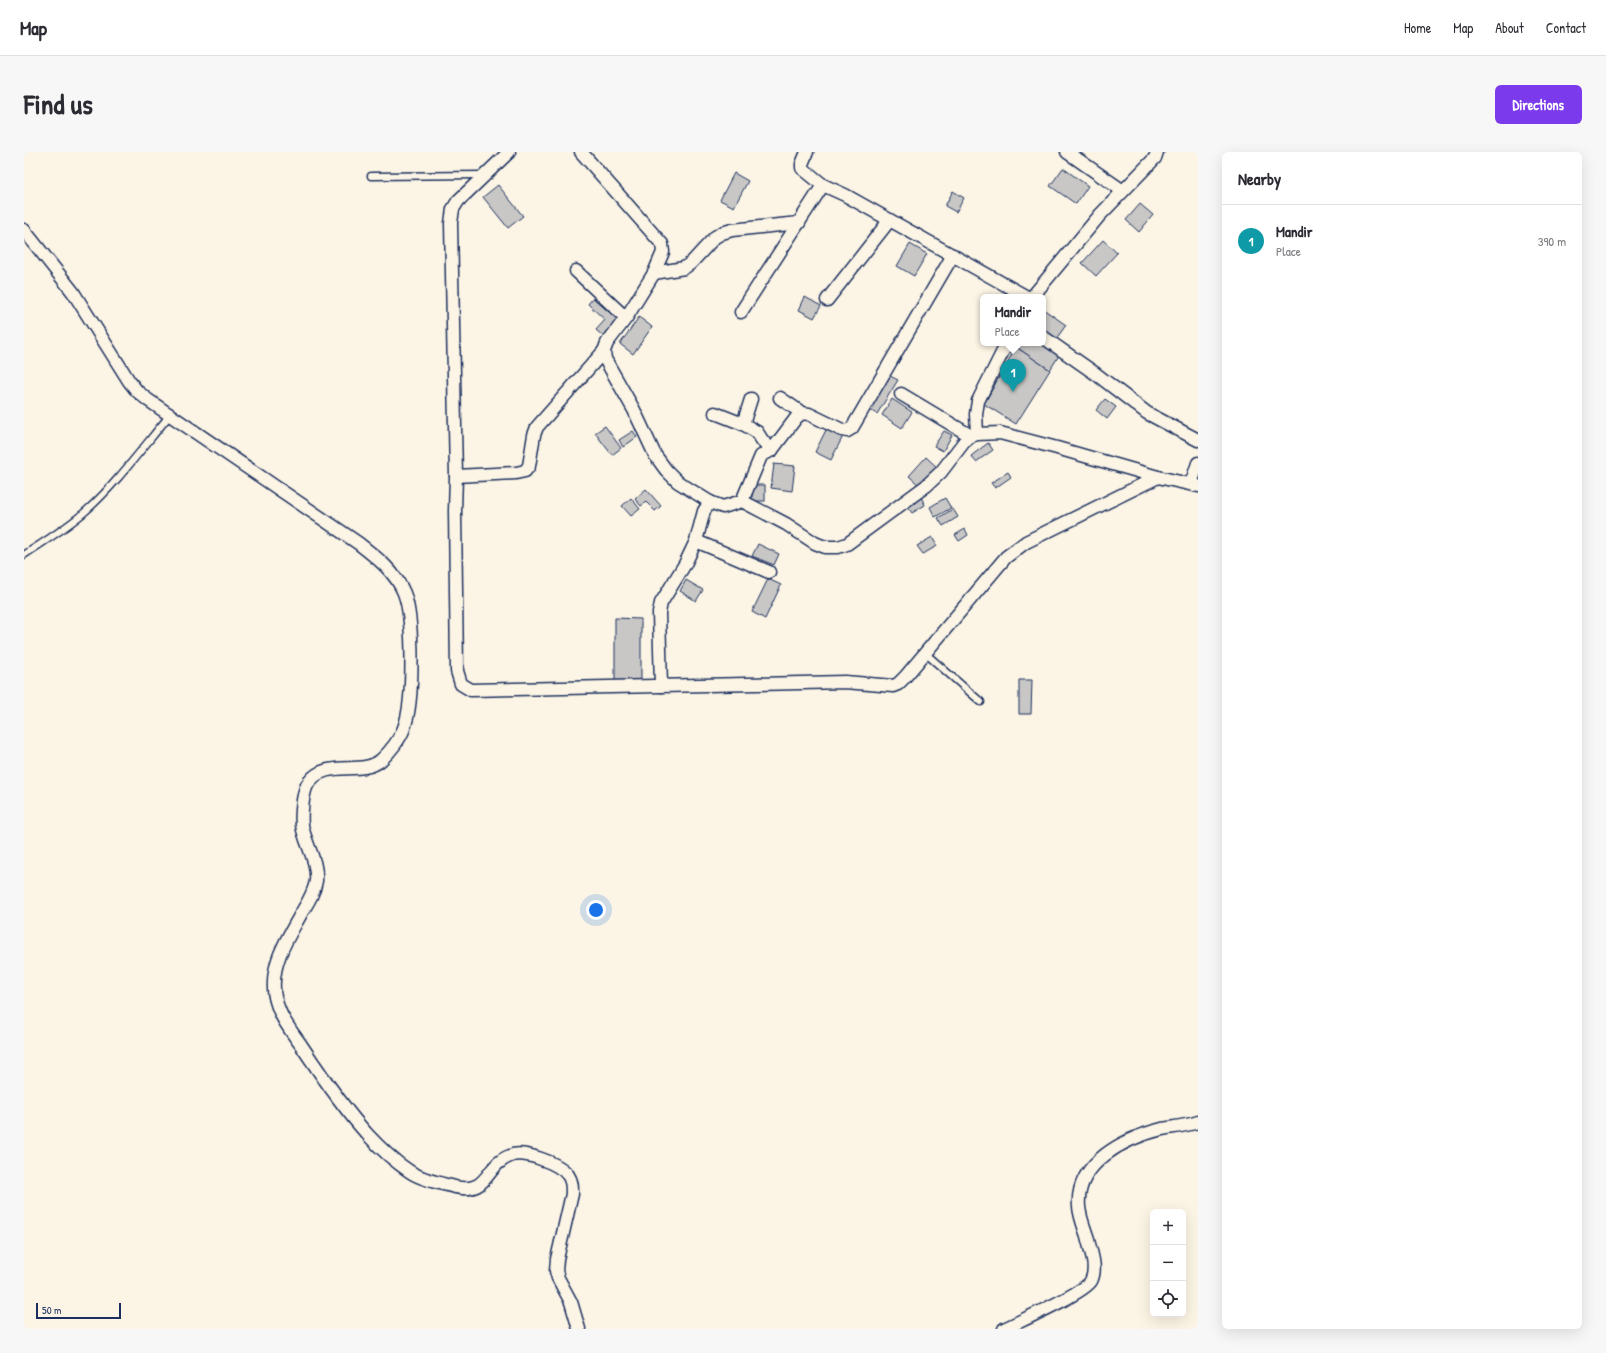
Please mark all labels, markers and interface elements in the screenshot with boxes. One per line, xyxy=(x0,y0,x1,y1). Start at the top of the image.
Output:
text: Map xyxy=(20,15,47,41)
text: Home xyxy=(1404,18,1431,37)
text: Map xyxy=(1453,18,1473,37)
text: About xyxy=(1495,18,1524,37)
text: Contact xyxy=(1546,18,1586,37)
text: Find us xyxy=(24,85,93,123)
button: Directions xyxy=(1495,85,1582,124)
text: Nearby xyxy=(1238,167,1281,190)
text: Mandir xyxy=(1276,221,1313,242)
text: 1 xyxy=(1249,232,1253,250)
text: 390 m xyxy=(1538,232,1566,250)
text: Place xyxy=(1276,242,1301,260)
popup xyxy=(980,294,1046,346)
text: Mandir xyxy=(995,301,1031,322)
text: Place xyxy=(995,322,1020,340)
pin: 1 xyxy=(1000,359,1026,392)
your location xyxy=(586,900,606,920)
map controls xyxy=(1150,1209,1186,1317)
button: + xyxy=(1150,1209,1186,1245)
button: − xyxy=(1150,1245,1186,1281)
button: locate xyxy=(1150,1281,1186,1317)
scale bar xyxy=(36,1301,121,1320)
text: 50 m xyxy=(42,1303,62,1317)

